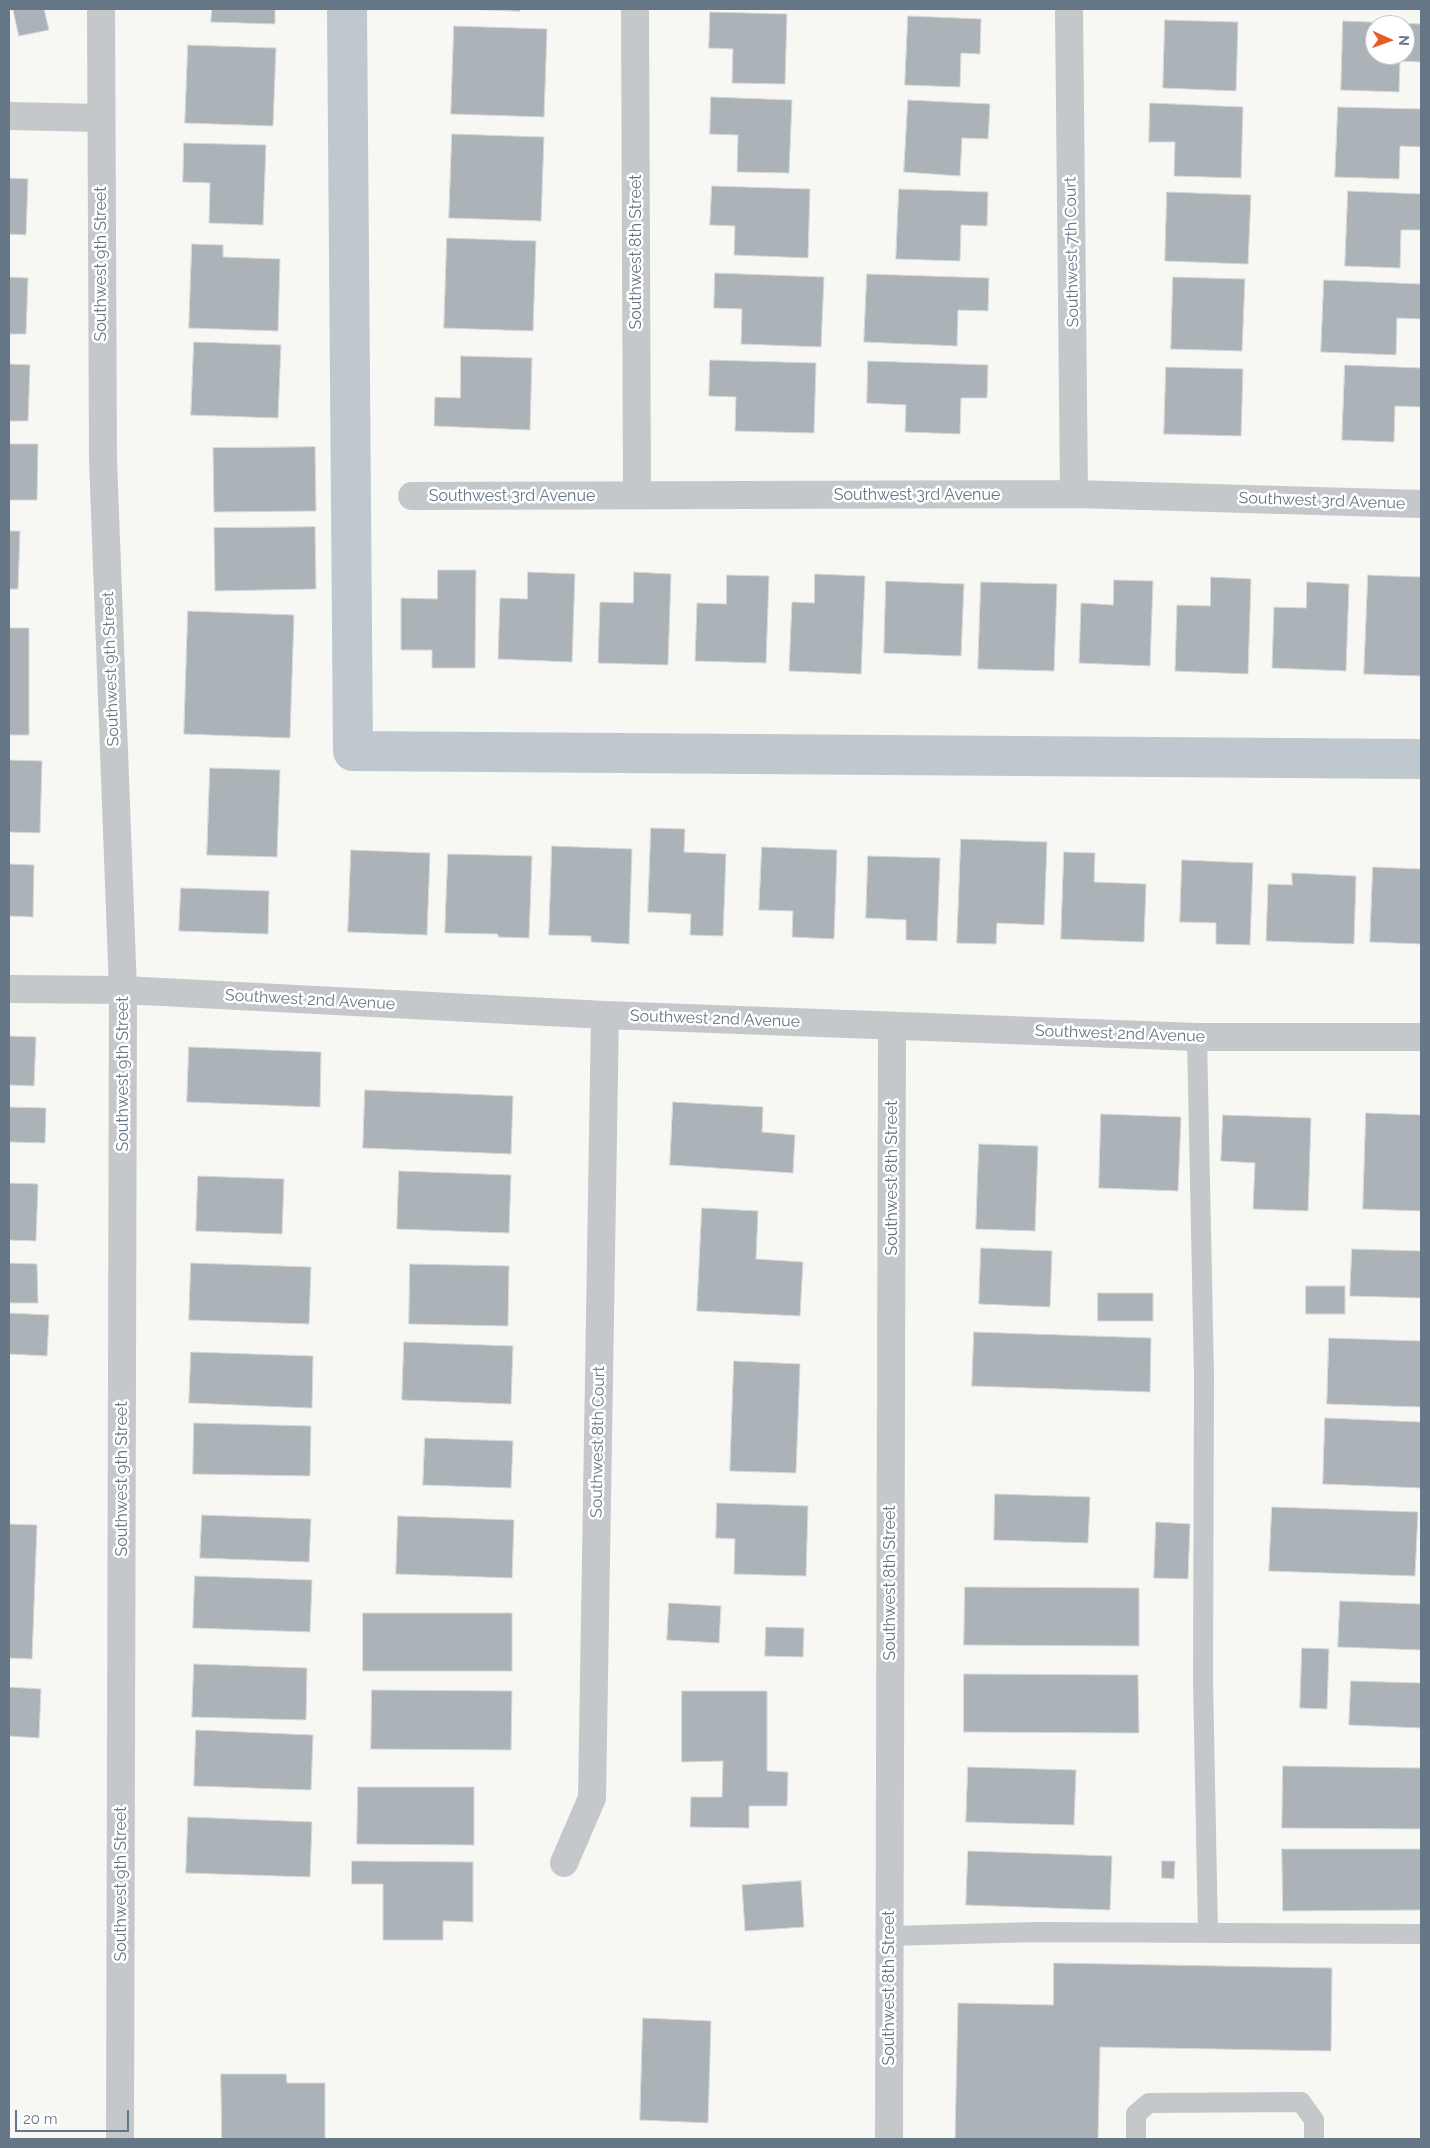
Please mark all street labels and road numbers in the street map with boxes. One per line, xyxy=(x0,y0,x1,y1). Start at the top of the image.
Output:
street label: Southwest 8th Street xyxy=(626,174,646,330)
street label: Southwest 7th Court xyxy=(1061,176,1083,328)
street label: Southwest 9th Street xyxy=(91,186,111,342)
street label: Southwest 3rd Avenue xyxy=(834,485,1000,505)
street label: Southwest 3rd Avenue xyxy=(429,486,595,506)
street label: Southwest 3rd Avenue xyxy=(1238,488,1406,514)
street label: Southwest 9th Street xyxy=(99,591,123,747)
street label: Southwest 2nd Avenue xyxy=(224,986,396,1014)
street label: Southwest 9th Street xyxy=(113,996,133,1152)
street label: Southwest 2nd Avenue xyxy=(630,1006,800,1032)
street label: Southwest 2nd Avenue xyxy=(1035,1021,1205,1047)
street label: Southwest 8th Street xyxy=(882,1100,902,1256)
street label: Southwest 8th Court xyxy=(587,1366,609,1518)
street label: Southwest 9th Street xyxy=(112,1401,132,1557)
street label: Southwest 8th Street xyxy=(880,1505,900,1661)
street label: Southwest 9th Street xyxy=(111,1806,131,1962)
street label: Southwest 8th Street xyxy=(879,1910,899,2066)

